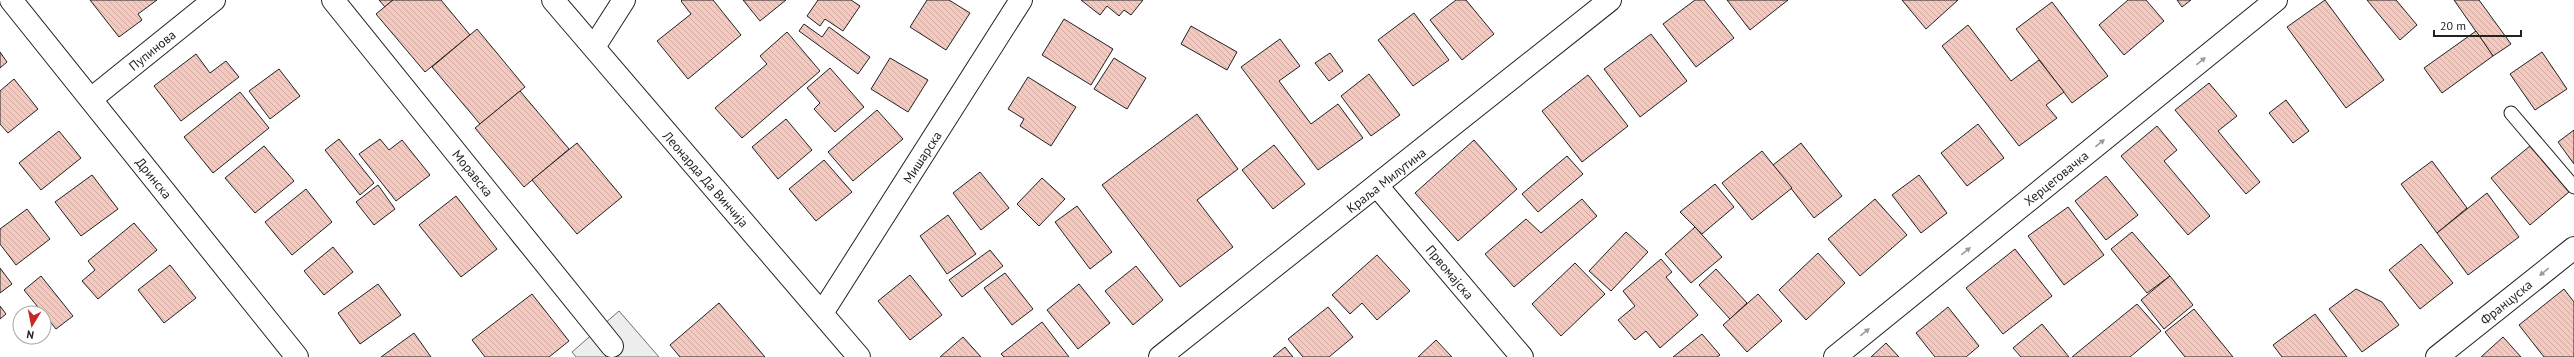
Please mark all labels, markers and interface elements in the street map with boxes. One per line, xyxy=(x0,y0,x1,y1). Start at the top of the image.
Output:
scale bar xyxy=(2434,12,2521,38)
text: 20 m xyxy=(2440,18,2466,33)
street label: Пупинова xyxy=(125,26,179,74)
one-way arrow xyxy=(2196,56,2207,65)
street label: Леонарда Да Винчија xyxy=(658,127,752,231)
street label: Мишарска xyxy=(899,128,946,187)
one-way arrow xyxy=(2095,138,2105,147)
street label: Краља Милутина xyxy=(1343,144,1430,217)
street label: Моравска xyxy=(448,146,497,200)
street label: Херцеговачка xyxy=(2021,147,2092,210)
street label: Дринска xyxy=(132,154,175,202)
street label: Првомајска xyxy=(1422,242,1477,303)
one-way arrow xyxy=(1961,246,1972,255)
one-way arrow xyxy=(2538,268,2549,276)
street label: Француска xyxy=(2477,276,2536,329)
north arrow xyxy=(12,305,52,345)
text: N xyxy=(25,327,35,342)
one-way arrow xyxy=(1860,328,1871,337)

